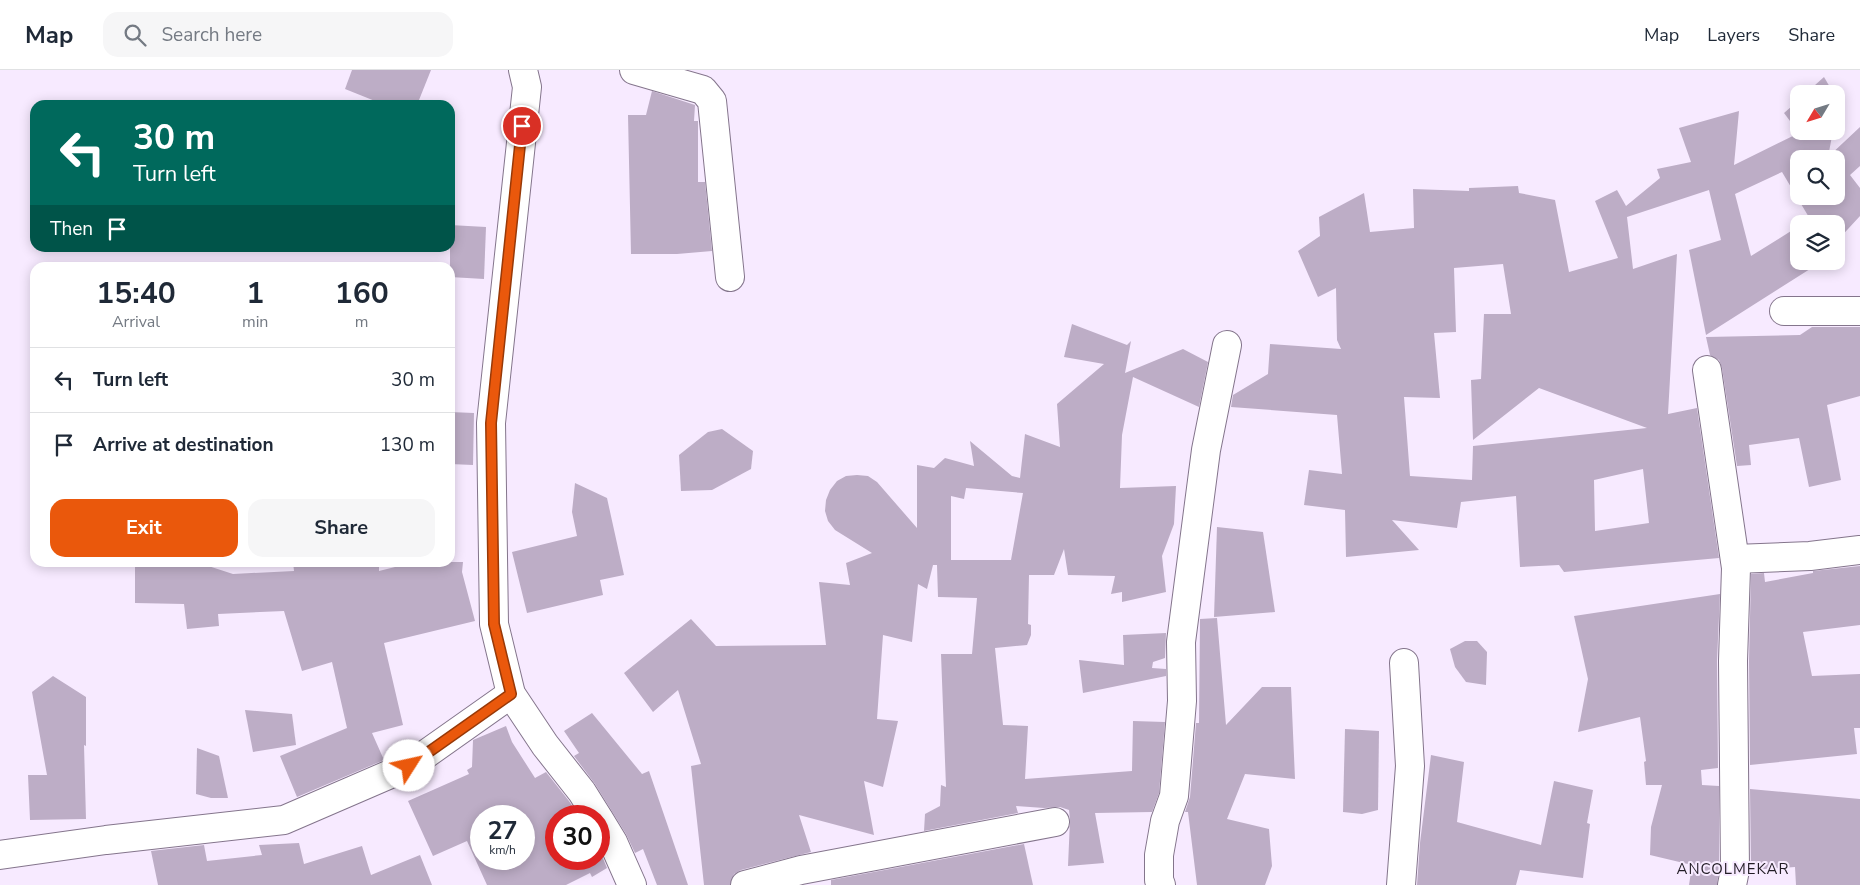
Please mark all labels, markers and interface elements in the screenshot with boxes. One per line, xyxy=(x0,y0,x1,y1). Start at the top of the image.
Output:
search box xyxy=(103,12,453,57)
text: Map xyxy=(25,19,73,51)
icon: search xyxy=(121,21,149,49)
text: Search here xyxy=(161,22,262,48)
text: Map xyxy=(1644,23,1679,47)
text: Layers xyxy=(1707,23,1760,47)
text: Share xyxy=(1788,23,1835,47)
north arrow xyxy=(1790,85,1845,140)
map controls xyxy=(1790,85,1845,270)
pin xyxy=(501,105,543,147)
icon: arrive xyxy=(508,112,536,140)
text: 30 m xyxy=(133,114,215,161)
icon: left xyxy=(50,120,115,185)
button: search xyxy=(1790,150,1845,205)
text: Turn left xyxy=(133,159,216,189)
icon: arrive xyxy=(103,215,131,243)
button: layers xyxy=(1790,215,1845,270)
text: Then xyxy=(50,216,93,242)
text: 15:40 xyxy=(96,273,176,314)
text: 1 xyxy=(246,273,264,314)
text: 160 xyxy=(335,273,389,314)
text: Arrival xyxy=(112,311,160,333)
text: min xyxy=(242,311,268,333)
text: m xyxy=(355,311,369,333)
icon: left xyxy=(50,366,78,394)
text: Turn left xyxy=(93,367,168,393)
text: 30 m xyxy=(391,367,435,393)
icon: arrive xyxy=(50,431,78,459)
text: Arrive at destination xyxy=(93,432,274,458)
text: 130 m xyxy=(380,432,435,458)
button: Exit xyxy=(50,499,238,557)
button: Share xyxy=(248,499,435,557)
position arrow xyxy=(382,739,434,791)
speed limit sign: 30 xyxy=(545,805,610,870)
text: 27 xyxy=(487,814,518,848)
text: km/h xyxy=(489,842,516,858)
district label: ANCOLMEKAR xyxy=(1677,859,1789,879)

